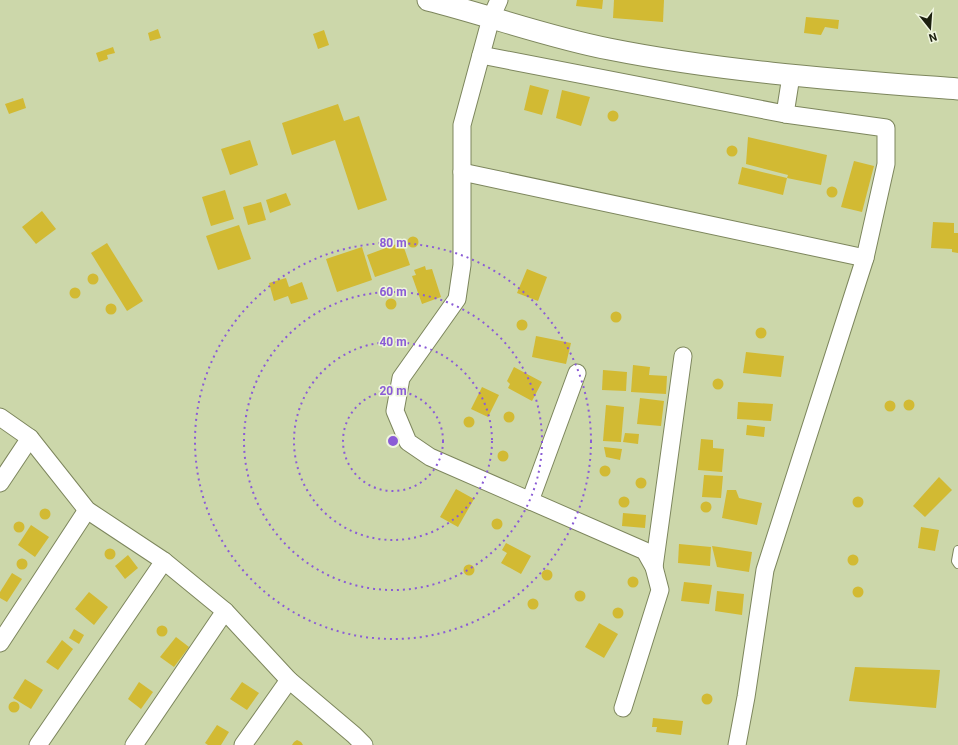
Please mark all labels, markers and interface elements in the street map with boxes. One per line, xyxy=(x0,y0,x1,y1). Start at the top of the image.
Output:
north arrow xyxy=(910,8,950,48)
text: N xyxy=(927,30,938,45)
text: 80 m xyxy=(379,236,407,250)
text: 60 m xyxy=(379,285,407,299)
text: 40 m xyxy=(379,335,407,349)
text: 20 m xyxy=(379,384,407,398)
centre of rings xyxy=(386,434,400,448)

